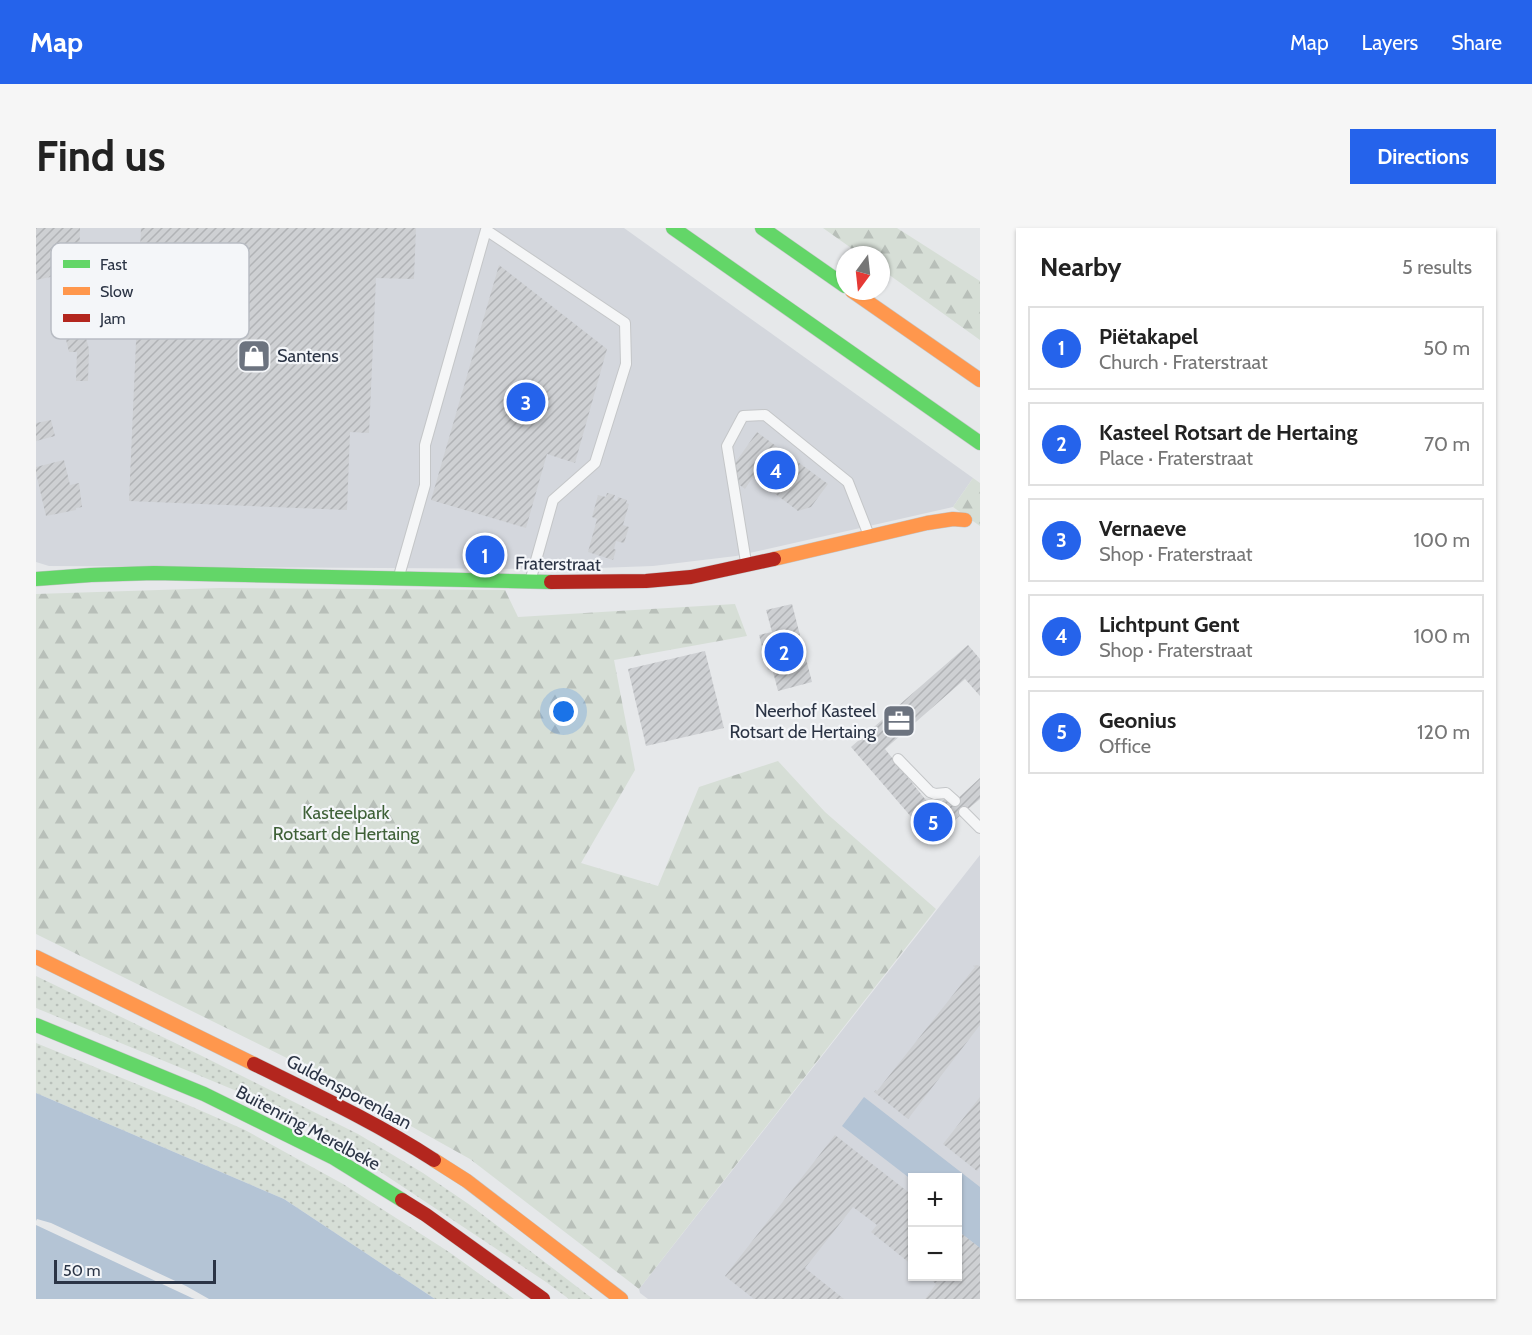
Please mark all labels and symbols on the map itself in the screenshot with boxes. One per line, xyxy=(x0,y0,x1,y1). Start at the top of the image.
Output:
legend xyxy=(51,243,249,339)
north arrow xyxy=(836,246,890,300)
text: Fast xyxy=(100,255,128,274)
text: Slow xyxy=(100,282,134,301)
text: Jam xyxy=(99,309,126,328)
shop icon: Santens xyxy=(236,338,272,374)
place label: Santens xyxy=(277,345,339,367)
pin: 3 xyxy=(506,380,546,424)
pin: 4 xyxy=(756,448,796,492)
pin: 1 xyxy=(466,532,504,578)
street label: Fraterstraat xyxy=(515,552,601,576)
pin: 2 xyxy=(764,630,804,674)
your location xyxy=(549,697,578,726)
place label: Neerhof Kasteel Rotsart de Hertaing xyxy=(730,700,877,743)
office icon: Neerhof Kasteel Rotsart de Hertaing xyxy=(881,703,917,739)
pin: 5 xyxy=(914,800,952,844)
park label: Kasteelpark Rotsart de Hertaing xyxy=(273,802,420,845)
street label: Guldensporenlaan xyxy=(283,1050,415,1134)
street label: Buitenring Merelbeke xyxy=(232,1081,384,1175)
scale bar xyxy=(54,1257,216,1284)

